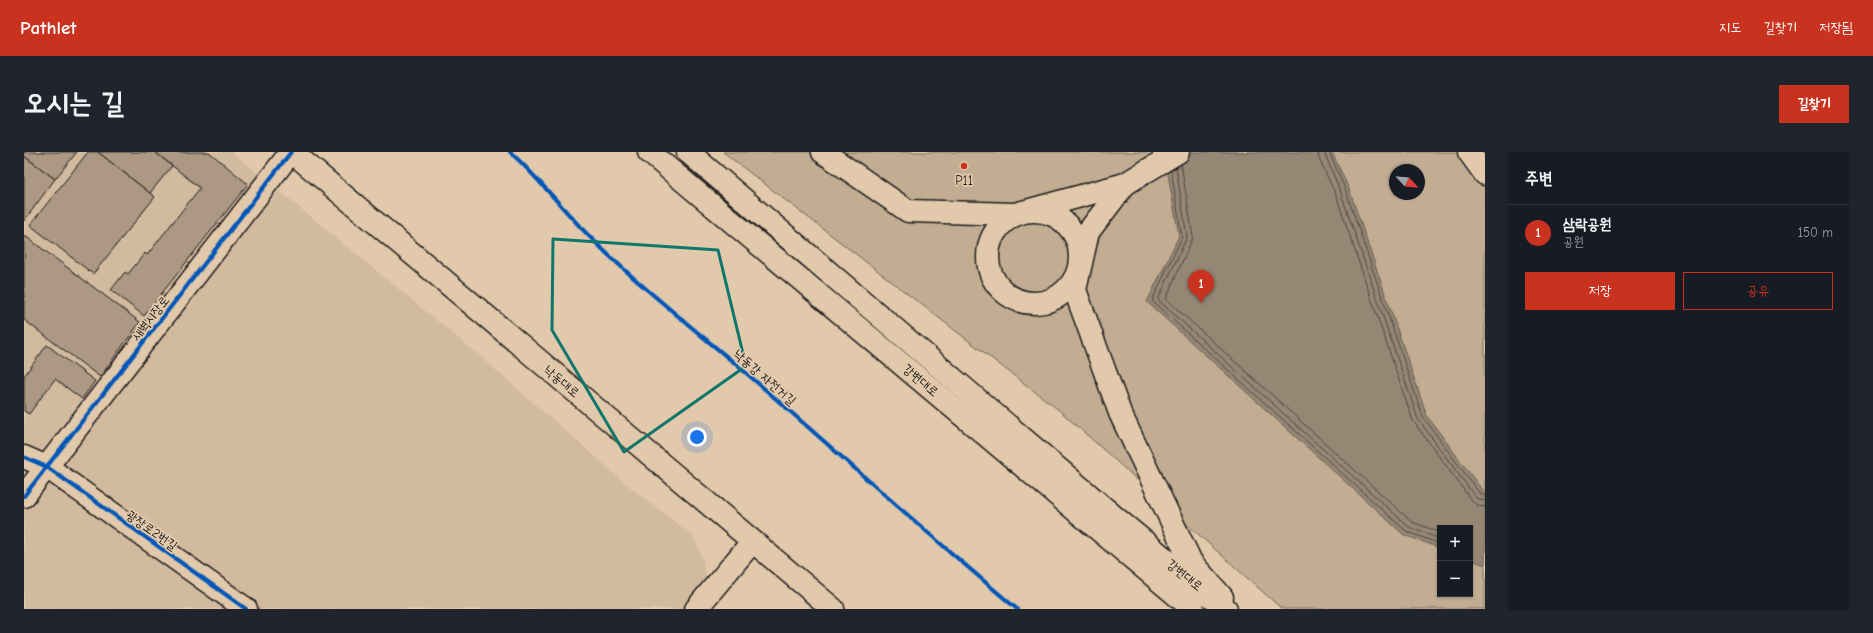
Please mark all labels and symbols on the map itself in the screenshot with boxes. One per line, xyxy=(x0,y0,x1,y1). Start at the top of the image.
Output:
marker: P11 xyxy=(959,161,969,171)
north arrow xyxy=(1389,164,1425,200)
place label: P11 xyxy=(955,173,973,188)
pin: 1 xyxy=(1188,270,1214,303)
street label: 새벽시장로 xyxy=(128,293,172,343)
street label: 낙동강 자전거길 xyxy=(731,346,799,408)
street label: 강변대로 xyxy=(900,361,942,399)
street label: 낙동대로 xyxy=(541,362,583,400)
your location xyxy=(687,427,707,447)
street label: 광장로2번길 xyxy=(123,507,181,553)
street label: 강변대로 xyxy=(1164,556,1206,594)

